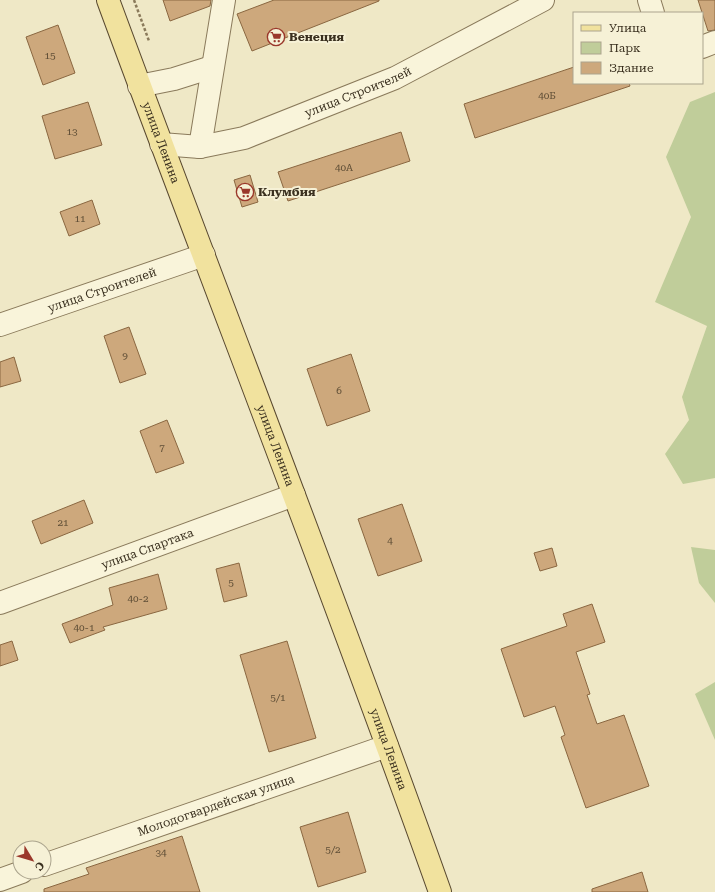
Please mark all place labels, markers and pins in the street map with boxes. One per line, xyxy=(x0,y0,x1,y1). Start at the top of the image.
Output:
supermarket icon: Венеция xyxy=(266,27,286,47)
place label: Венеция xyxy=(289,30,344,44)
supermarket icon: Клумбия xyxy=(235,182,255,202)
place label: Клумбия xyxy=(258,185,316,199)

